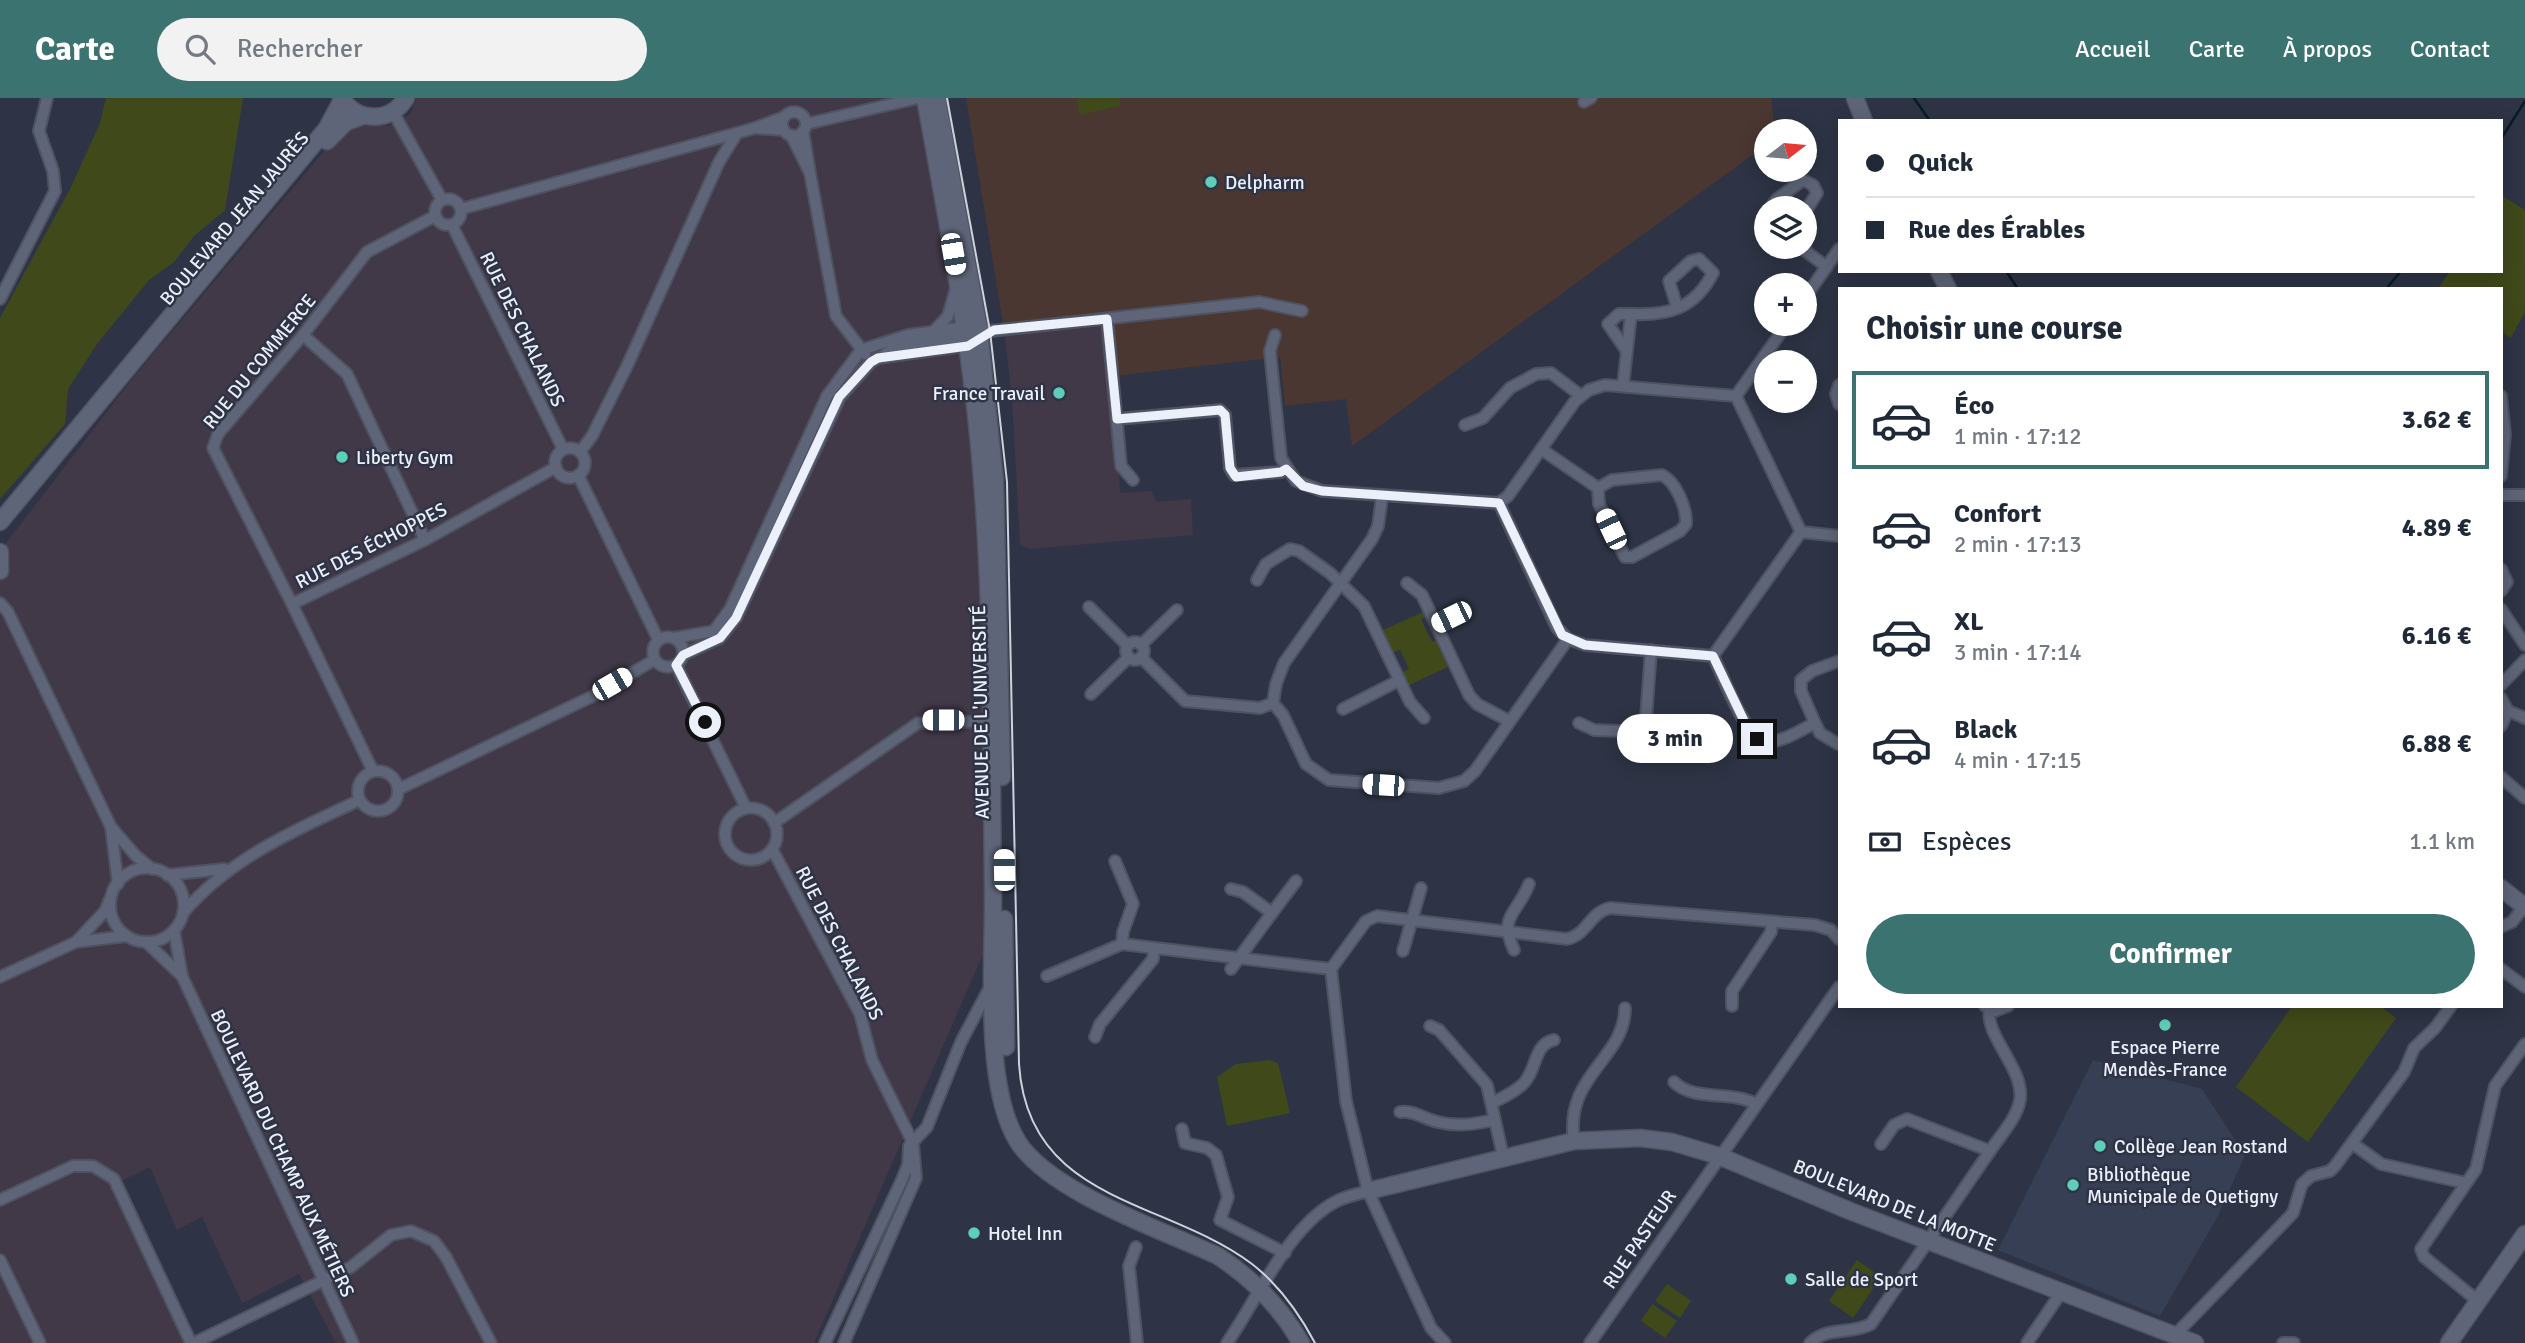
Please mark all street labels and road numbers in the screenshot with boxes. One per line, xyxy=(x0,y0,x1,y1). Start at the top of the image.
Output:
street label: BOULEVARD JEAN JAURÈS xyxy=(155,127,314,310)
street label: RUE DES CHALANDS xyxy=(474,248,570,411)
street label: RUE DU COMMERCE xyxy=(198,289,322,434)
street label: RUE DES ÉCHOPPES xyxy=(292,497,451,594)
street label: AVENUE DE L'UNIVERSITÉ xyxy=(967,605,995,819)
street label: RUE DES CHALANDS xyxy=(790,862,888,1024)
street label: BOULEVARD DU CHAMP AUX MÉTIERS xyxy=(205,1006,359,1301)
street label: BOULEVARD DE LA MOTTE xyxy=(1790,1154,2000,1258)
street label: RUE PASTEUR xyxy=(1598,1185,1682,1294)

